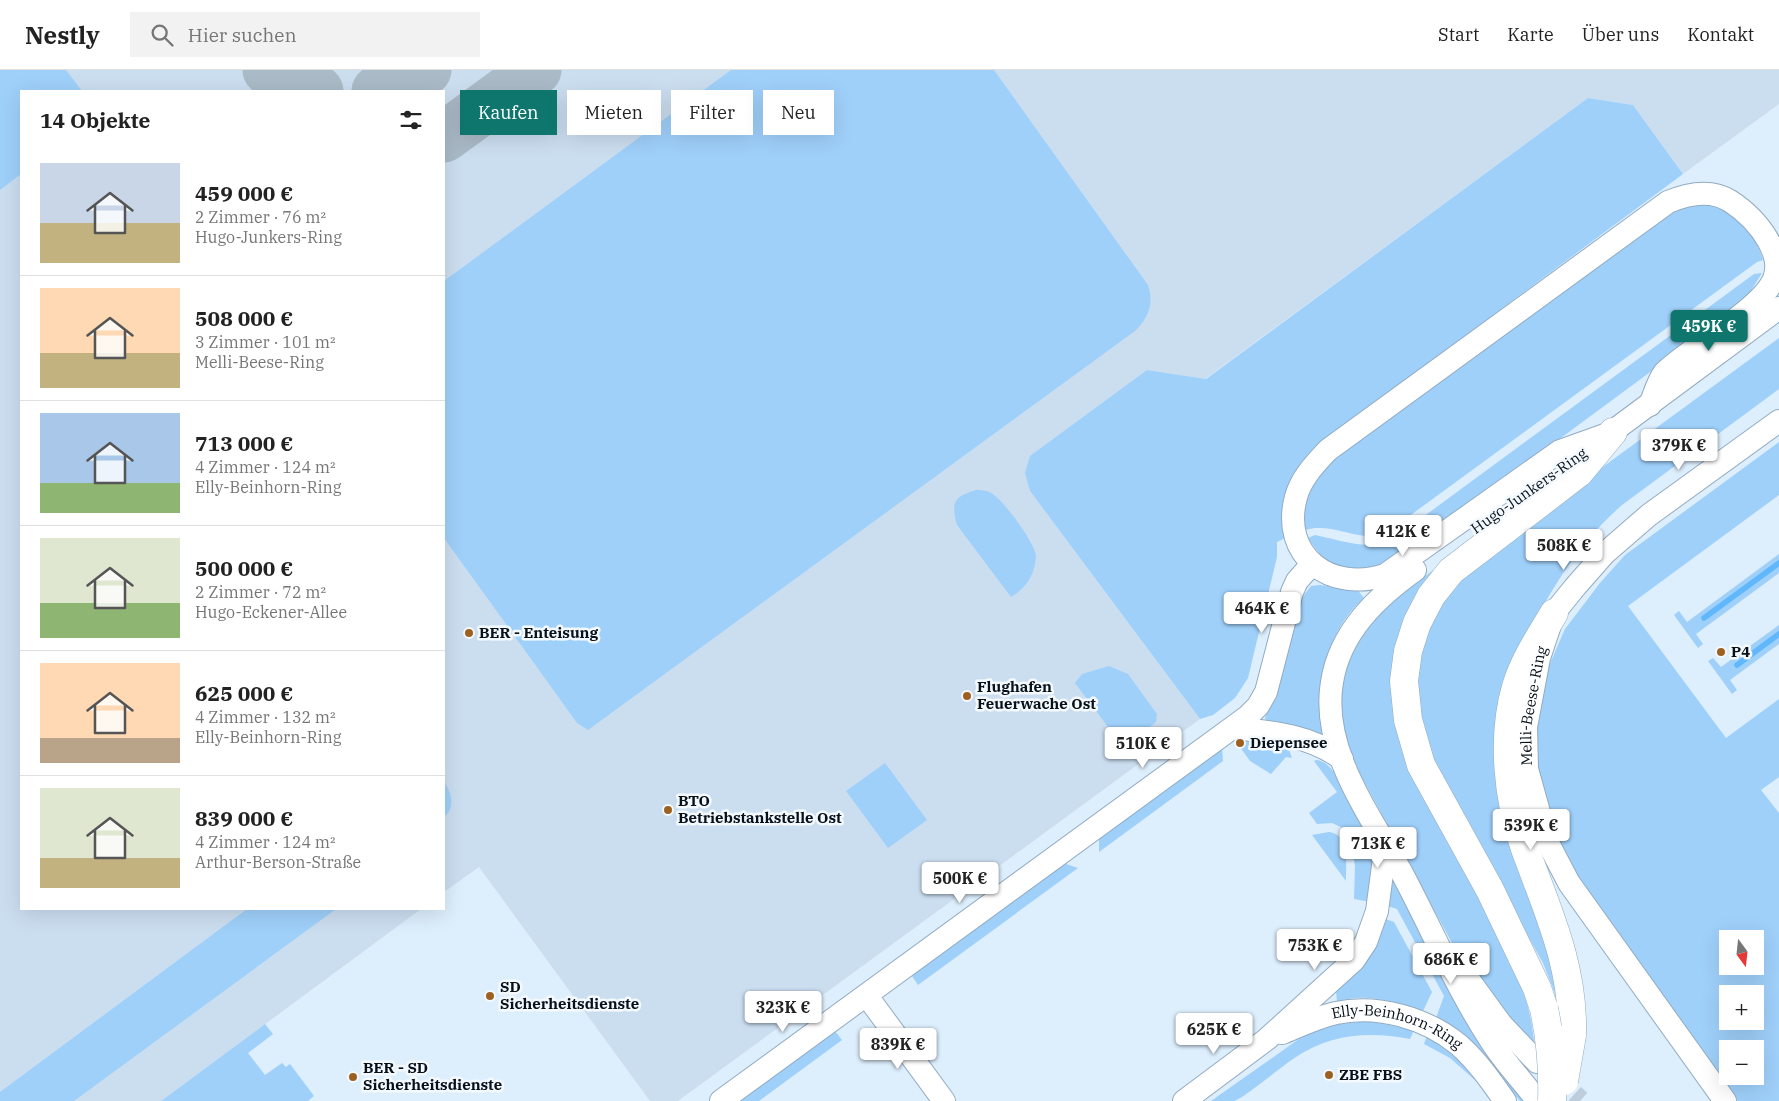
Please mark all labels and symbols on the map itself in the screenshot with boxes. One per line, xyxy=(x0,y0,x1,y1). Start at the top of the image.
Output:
pin: 459K € xyxy=(1668,310,1750,352)
pin: 379K € xyxy=(1638,428,1720,471)
street label: Hugo-Junkers-Ring xyxy=(1467,443,1591,538)
pin: 412K € xyxy=(1362,514,1444,557)
pin: 508K € xyxy=(1523,528,1605,571)
pin: 464K € xyxy=(1221,592,1303,634)
place label: BER - Enteisung xyxy=(479,623,599,642)
marker: BER - Enteisung xyxy=(463,627,475,639)
place label: P4 xyxy=(1731,642,1750,661)
street label: Melli-Beese-Ring xyxy=(1516,643,1551,766)
marker: P4 xyxy=(1715,646,1727,658)
place label: Flughafen Feuerwache Ost xyxy=(977,677,1096,713)
marker: Flughafen Feuerwache Ost xyxy=(961,690,973,702)
pin: 510K € xyxy=(1102,726,1184,769)
place label: Diepensee xyxy=(1250,733,1327,752)
marker: Diepensee xyxy=(1234,737,1246,749)
place label: BTO Betriebstankstelle Ost xyxy=(678,791,842,827)
marker: BTO Betriebstankstelle Ost xyxy=(662,804,674,816)
pin: 539K € xyxy=(1490,808,1572,851)
pin: 713K € xyxy=(1337,826,1419,869)
pin: 500K € xyxy=(919,862,1001,904)
pin: 753K € xyxy=(1274,928,1356,971)
north arrow xyxy=(1719,930,1764,975)
pin: 686K € xyxy=(1410,942,1492,985)
place label: SD Sicherheitsdienste xyxy=(500,977,639,1013)
marker: SD Sicherheitsdienste xyxy=(484,990,496,1002)
pin: 323K € xyxy=(742,990,824,1033)
street label: Elly-Beinhorn-Ring xyxy=(1330,1000,1467,1053)
pin: 625K € xyxy=(1173,1012,1255,1055)
pin: 839K € xyxy=(857,1028,939,1070)
place label: BER - SD Sicherheitsdienste xyxy=(363,1058,502,1094)
place label: ZBE FBS xyxy=(1339,1065,1402,1084)
marker: ZBE FBS xyxy=(1323,1069,1335,1081)
marker: BER - SD Sicherheitsdienste xyxy=(347,1071,359,1083)

